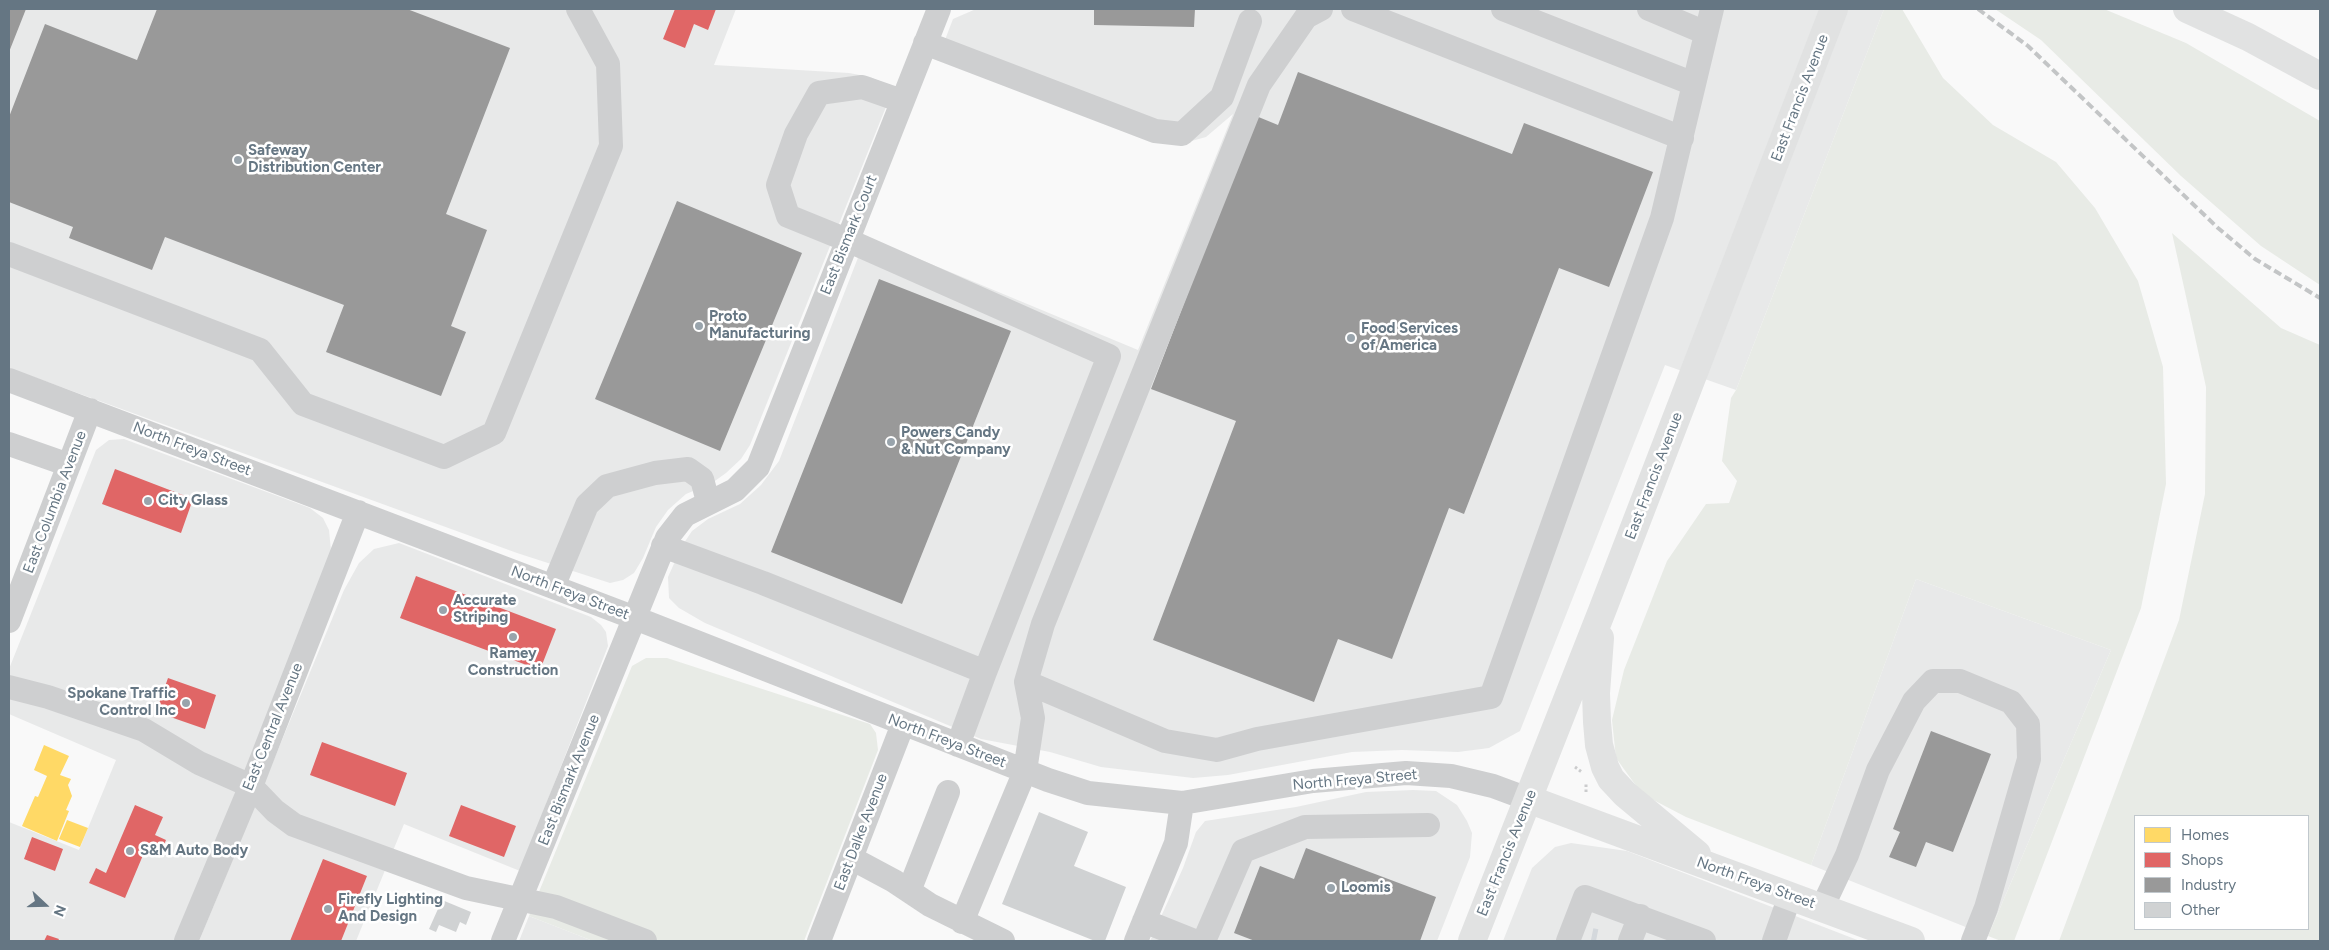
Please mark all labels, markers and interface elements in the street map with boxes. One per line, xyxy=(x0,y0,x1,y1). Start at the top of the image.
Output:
street label: East Francis Avenue xyxy=(1767,32,1833,164)
place label: Safeway Distribution Center xyxy=(248,142,381,177)
marker: Safeway Distribution Center xyxy=(232,154,244,166)
street label: East Bismark Court xyxy=(817,172,881,298)
place label: Proto Manufacturing xyxy=(709,308,810,343)
marker: Proto Manufacturing xyxy=(693,320,705,332)
place label: Food Services of America xyxy=(1361,320,1458,355)
marker: Food Services of America xyxy=(1345,332,1357,344)
street label: East Francis Avenue xyxy=(1621,410,1687,542)
street label: North Freya Street xyxy=(130,418,254,480)
place label: Powers Candy & Nut Company xyxy=(901,424,1011,459)
street label: East Columbia Avenue xyxy=(20,428,90,576)
marker: Powers Candy & Nut Company xyxy=(885,436,897,448)
place label: City Glass xyxy=(158,492,228,510)
marker: City Glass xyxy=(142,495,154,507)
street label: North Freya Street xyxy=(508,562,632,624)
place label: Accurate Striping xyxy=(453,592,516,627)
marker: Accurate Striping xyxy=(437,604,449,616)
marker: Ramey Construction xyxy=(507,631,519,643)
place label: Ramey Construction xyxy=(468,645,558,680)
street label: East Central Avenue xyxy=(239,660,307,794)
place label: Spokane Traffic Control Inc xyxy=(67,685,176,720)
marker: Spokane Traffic Control Inc xyxy=(180,697,192,709)
street label: North Freya Street xyxy=(885,710,1009,772)
street label: East Bismark Avenue xyxy=(534,712,604,848)
street label: North Freya Street xyxy=(1292,766,1418,794)
street label: East Dalke Avenue xyxy=(830,771,892,893)
street label: East Francis Avenue xyxy=(1473,787,1541,919)
legend xyxy=(2134,815,2309,930)
text: Homes xyxy=(2181,826,2229,844)
place label: S&M Auto Body xyxy=(140,842,248,860)
marker: S&M Auto Body xyxy=(124,845,136,857)
text: Shops xyxy=(2181,851,2223,869)
street label: North Freya Street xyxy=(1694,853,1818,913)
text: Industry xyxy=(2181,876,2236,894)
place label: Loomis xyxy=(1341,879,1390,897)
north arrow xyxy=(20,880,70,930)
marker: Loomis xyxy=(1325,882,1337,894)
place label: Firefly Lighting And Design xyxy=(338,891,443,926)
text: Other xyxy=(2181,901,2220,919)
text: N xyxy=(50,902,69,919)
marker: Firefly Lighting And Design xyxy=(322,903,334,915)

